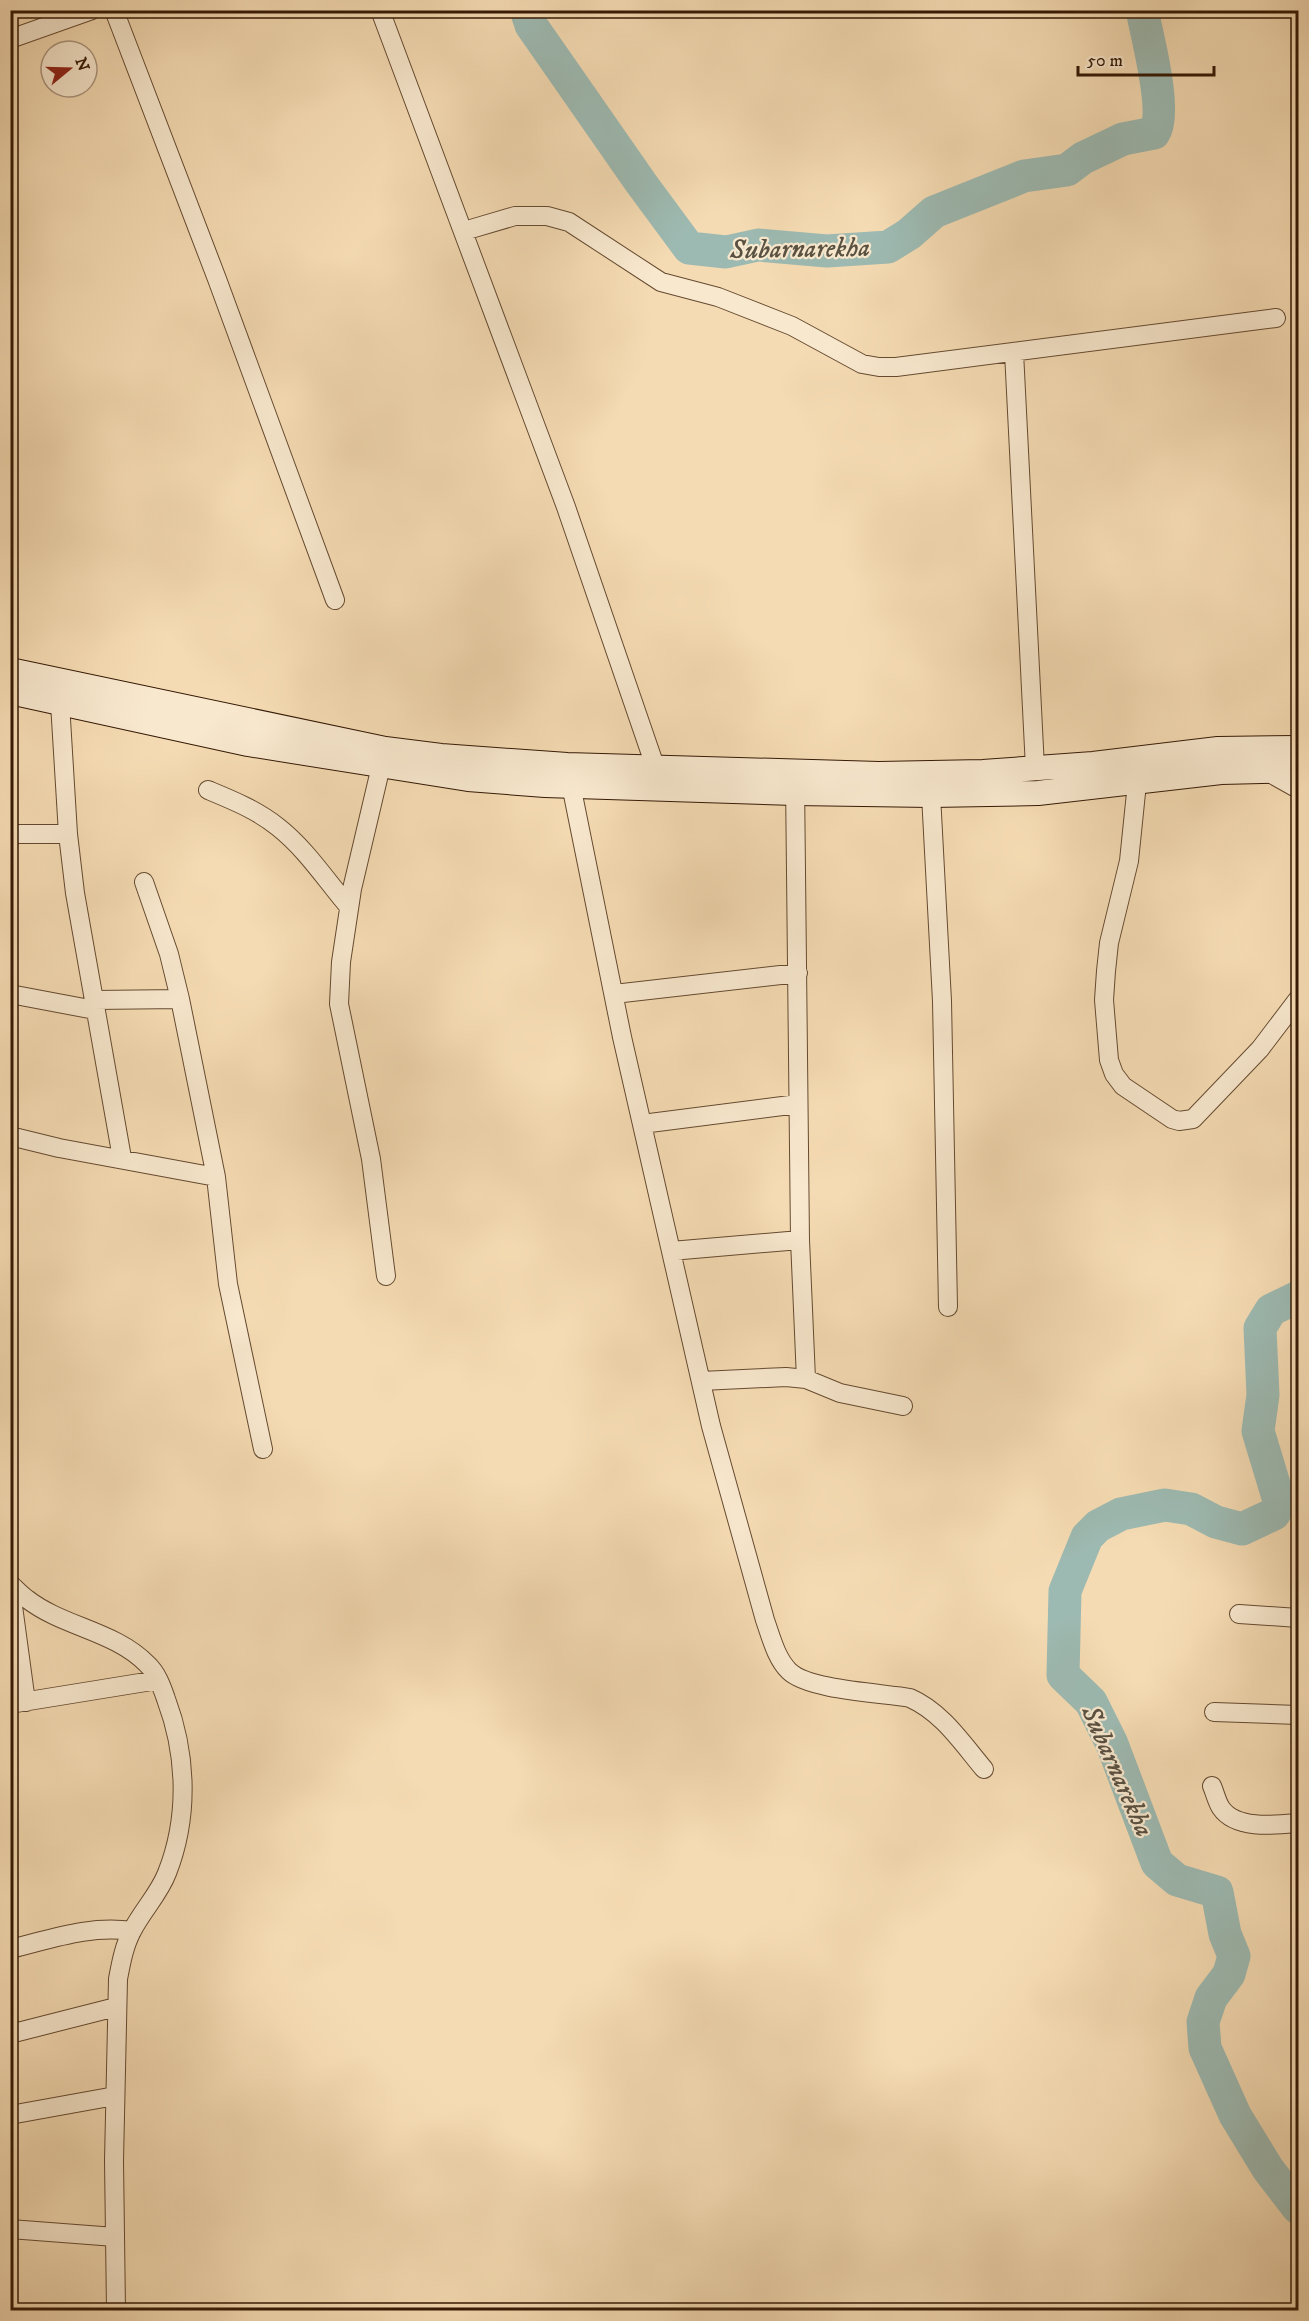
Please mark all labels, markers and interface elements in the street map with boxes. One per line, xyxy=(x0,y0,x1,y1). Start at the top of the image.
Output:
north arrow xyxy=(39,39,99,99)
scale bar xyxy=(1078,39,1214,77)
text: 50 m xyxy=(1087,50,1123,72)
text: N xyxy=(71,55,94,74)
water label: Subarnarekha xyxy=(729,231,870,267)
water label: Subarnarekha xyxy=(1073,1699,1161,1842)

